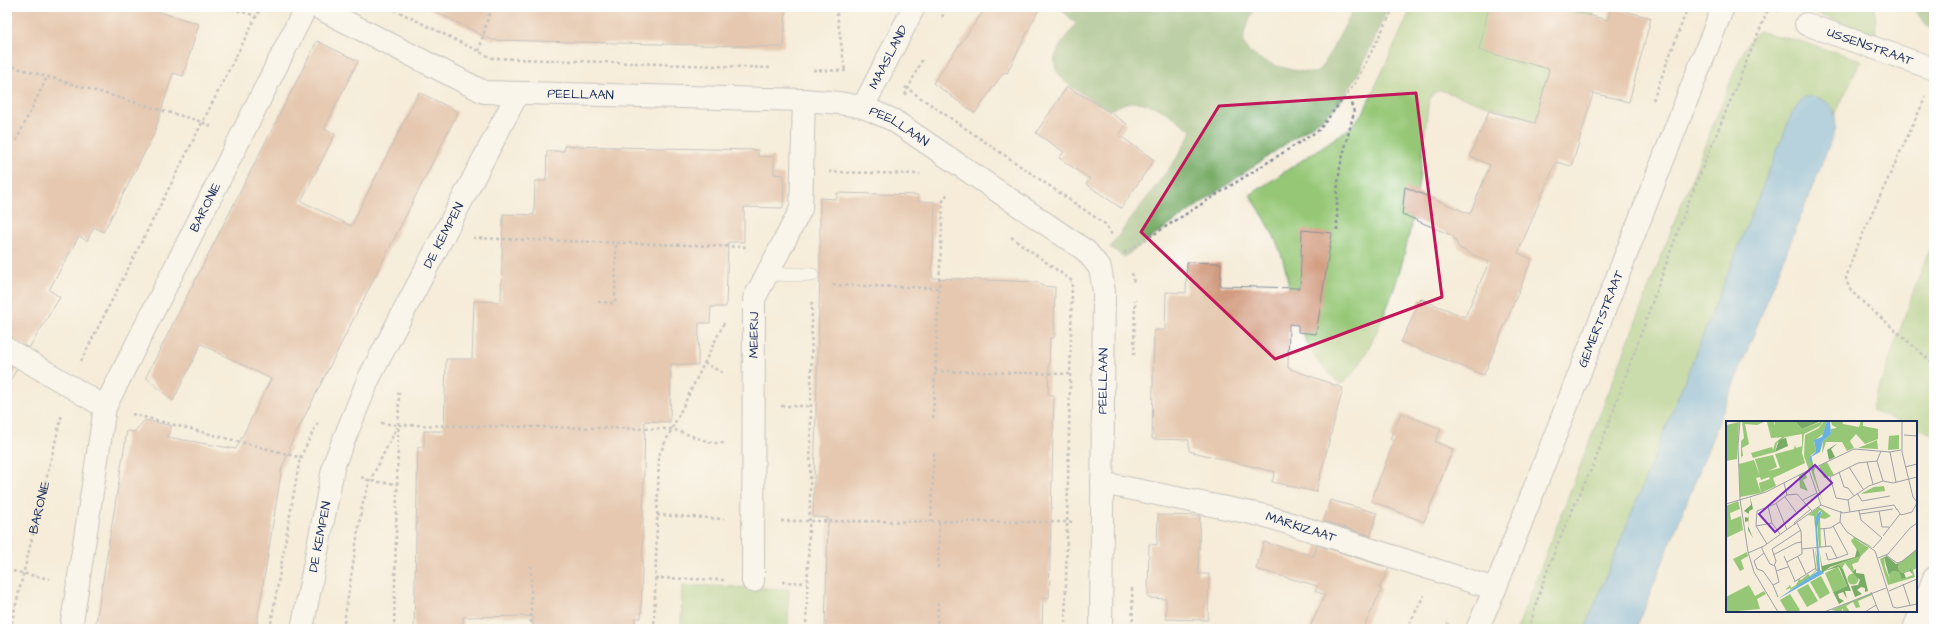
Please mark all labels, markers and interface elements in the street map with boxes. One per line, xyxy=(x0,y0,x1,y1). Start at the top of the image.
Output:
street label: MAASLAND xyxy=(865,21,913,92)
street label: USSENSTRAAT xyxy=(1825,23,1917,70)
street label: PEELLAAN xyxy=(547,85,614,104)
street label: PEELLAAN xyxy=(867,102,933,151)
street label: BARONIE xyxy=(185,179,225,235)
street label: DE KEMPEN xyxy=(419,199,468,271)
street label: GEMERTSTRAAT xyxy=(1574,267,1628,370)
street label: MEIERIJ xyxy=(745,312,763,358)
street label: PEELLAAN xyxy=(1093,348,1113,414)
inset map xyxy=(1726,421,1917,612)
street label: BARONIE xyxy=(24,479,54,536)
street label: DE KEMPEN xyxy=(304,500,336,574)
street label: MARKIZAAT xyxy=(1263,507,1339,547)

